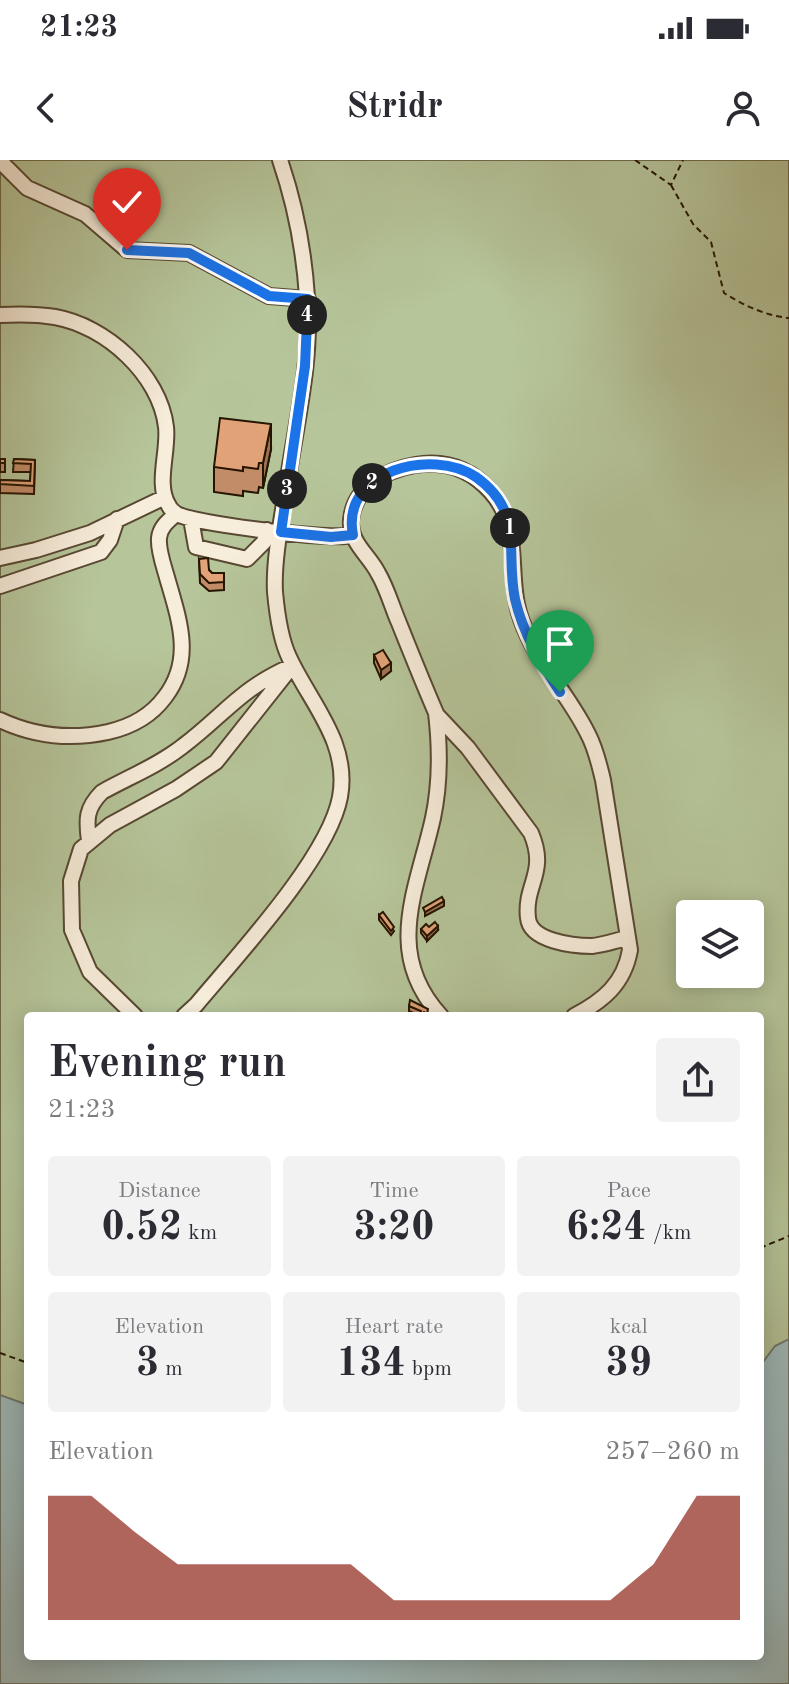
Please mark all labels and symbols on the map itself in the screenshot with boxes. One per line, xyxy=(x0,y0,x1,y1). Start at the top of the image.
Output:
pin xyxy=(93,168,161,250)
pin: 4 xyxy=(287,295,327,335)
pin: 2 xyxy=(352,463,392,503)
pin: 3 xyxy=(267,469,307,509)
pin: 1 xyxy=(490,508,530,548)
pin xyxy=(526,610,594,692)

